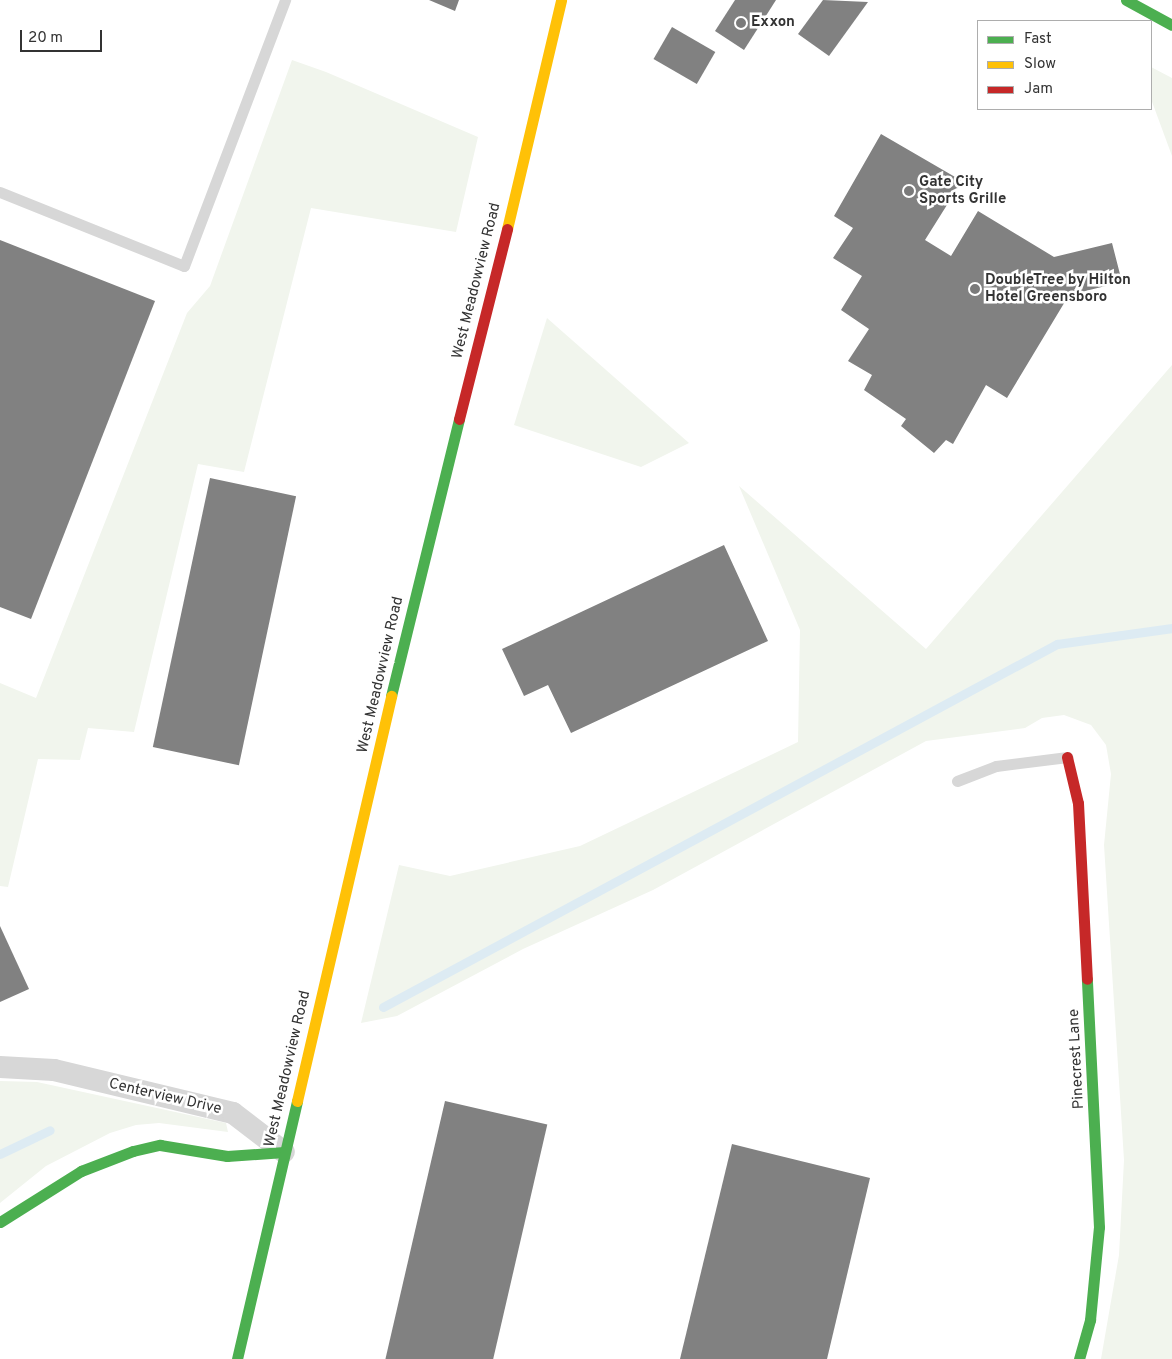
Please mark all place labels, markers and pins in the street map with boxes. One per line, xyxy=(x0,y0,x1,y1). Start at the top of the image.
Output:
place label: Exxon xyxy=(751,14,795,32)
marker: Exxon xyxy=(735,17,747,29)
place label: Gate City Sports Grille xyxy=(919,173,1006,208)
marker: Gate City Sports Grille xyxy=(903,185,915,197)
place label: DoubleTree by Hilton Hotel Greensboro xyxy=(985,271,1131,306)
marker: DoubleTree by Hilton Hotel Greensboro xyxy=(969,283,981,295)

